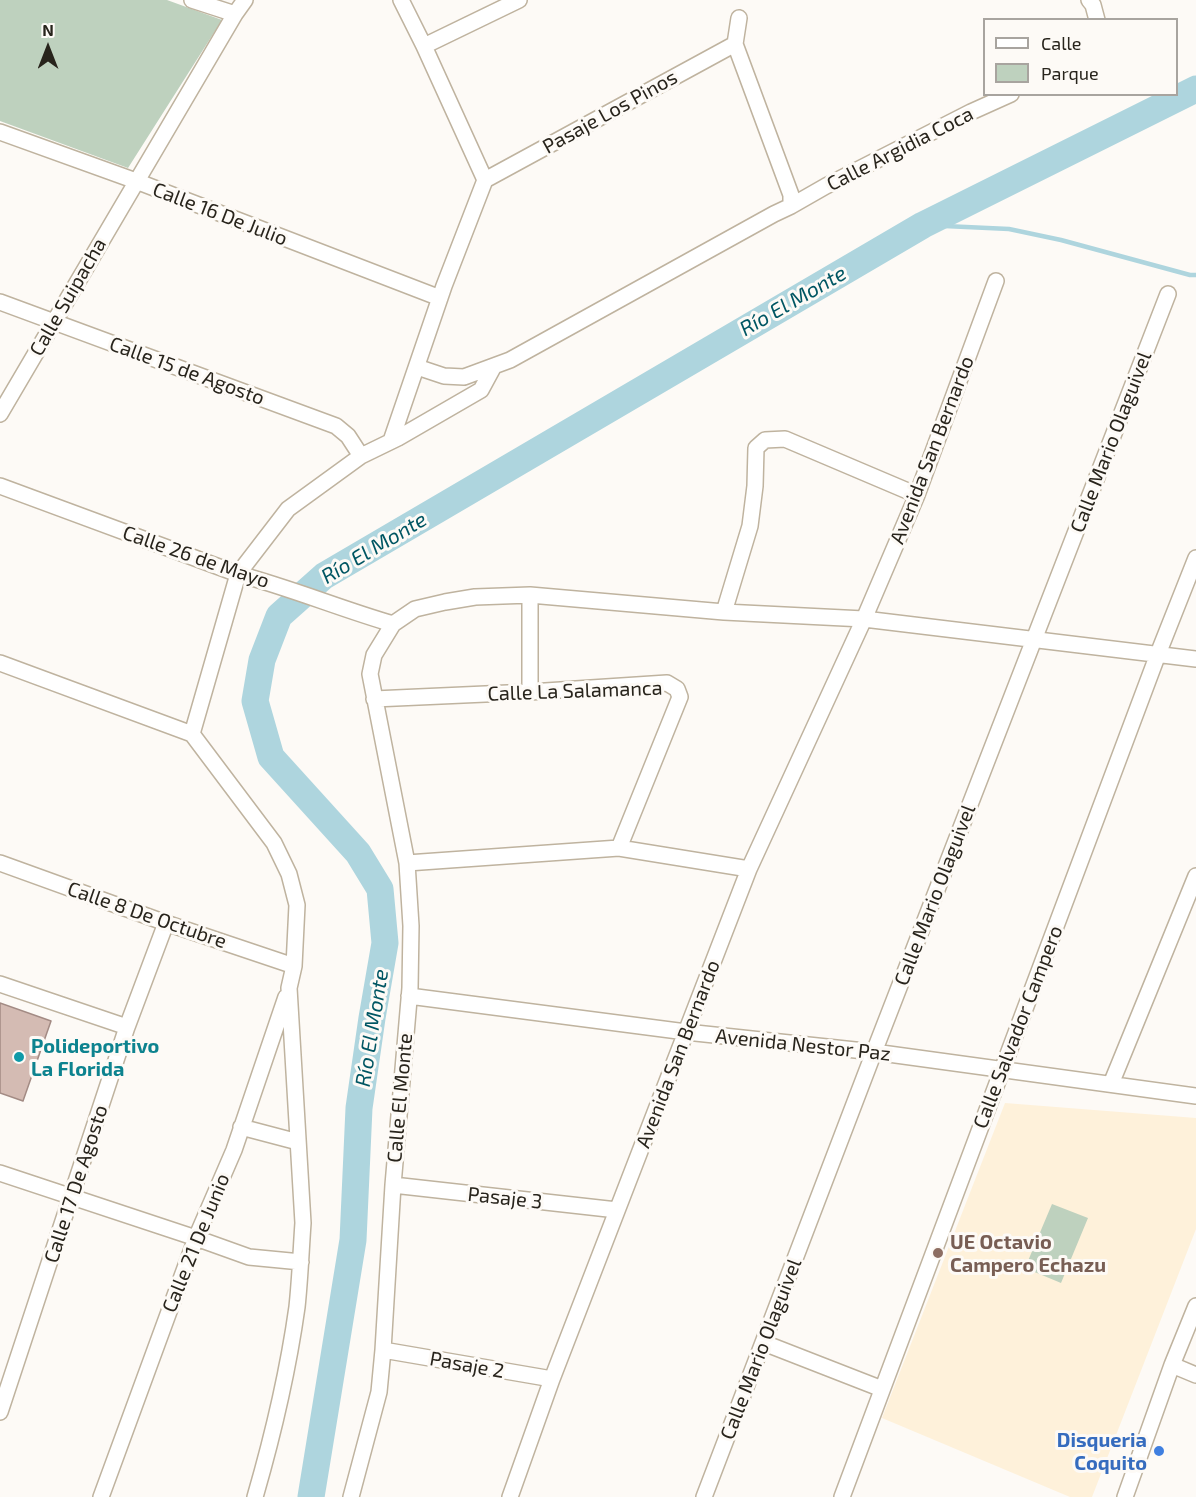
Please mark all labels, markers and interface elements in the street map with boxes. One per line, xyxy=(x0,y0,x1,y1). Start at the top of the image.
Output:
north arrow xyxy=(18,18,78,78)
legend xyxy=(983,18,1178,96)
text: N xyxy=(42,20,54,39)
text: Calle xyxy=(1041,32,1082,54)
text: Parque xyxy=(1041,62,1099,84)
street label: Pasaje Los Pinos xyxy=(539,65,681,159)
street label: Calle Argidia Coca xyxy=(823,102,977,196)
street label: Calle 16 De Julio xyxy=(149,177,291,251)
street label: Calle Suipacha xyxy=(25,234,111,360)
water label: Río El Monte xyxy=(735,260,851,342)
street label: Calle 15 de Agosto xyxy=(106,332,268,410)
street label: Calle Mario Olaguivel xyxy=(1065,348,1157,536)
street label: Avenida San Bernardo xyxy=(885,353,979,547)
water label: Río El Monte xyxy=(317,507,431,589)
street label: Calle 26 de Mayo xyxy=(119,521,273,593)
street label: Calle La Salamanca xyxy=(487,676,663,706)
street label: Calle Mario Olaguivel xyxy=(889,801,981,989)
street label: Calle 8 De Octubre xyxy=(64,877,230,953)
street label: Calle Salvador Campero xyxy=(968,922,1068,1132)
street label: Avenida San Bernardo xyxy=(631,957,725,1151)
water label: Río El Monte xyxy=(350,967,394,1089)
street label: Avenida Nestor Paz xyxy=(714,1024,892,1066)
street label: Calle El Monte xyxy=(382,1032,418,1164)
place label: Polideportivo La Florida xyxy=(31,1034,159,1081)
marker: Polideportivo La Florida xyxy=(12,1050,26,1064)
street label: Calle 17 De Agosto xyxy=(39,1102,113,1266)
street label: Calle 21 De Junio xyxy=(157,1170,235,1316)
street label: Pasaje 3 xyxy=(466,1182,544,1214)
place label: UE Octavio Campero Echazu xyxy=(950,1230,1106,1277)
marker: UE Octavio Campero Echazu xyxy=(931,1246,945,1260)
street label: Calle Mario Olaguivel xyxy=(715,1255,807,1443)
street label: Pasaje 2 xyxy=(428,1347,506,1383)
place label: Disqueria Coquito xyxy=(1057,1428,1147,1475)
marker: Disqueria Coquito xyxy=(1152,1444,1166,1458)

